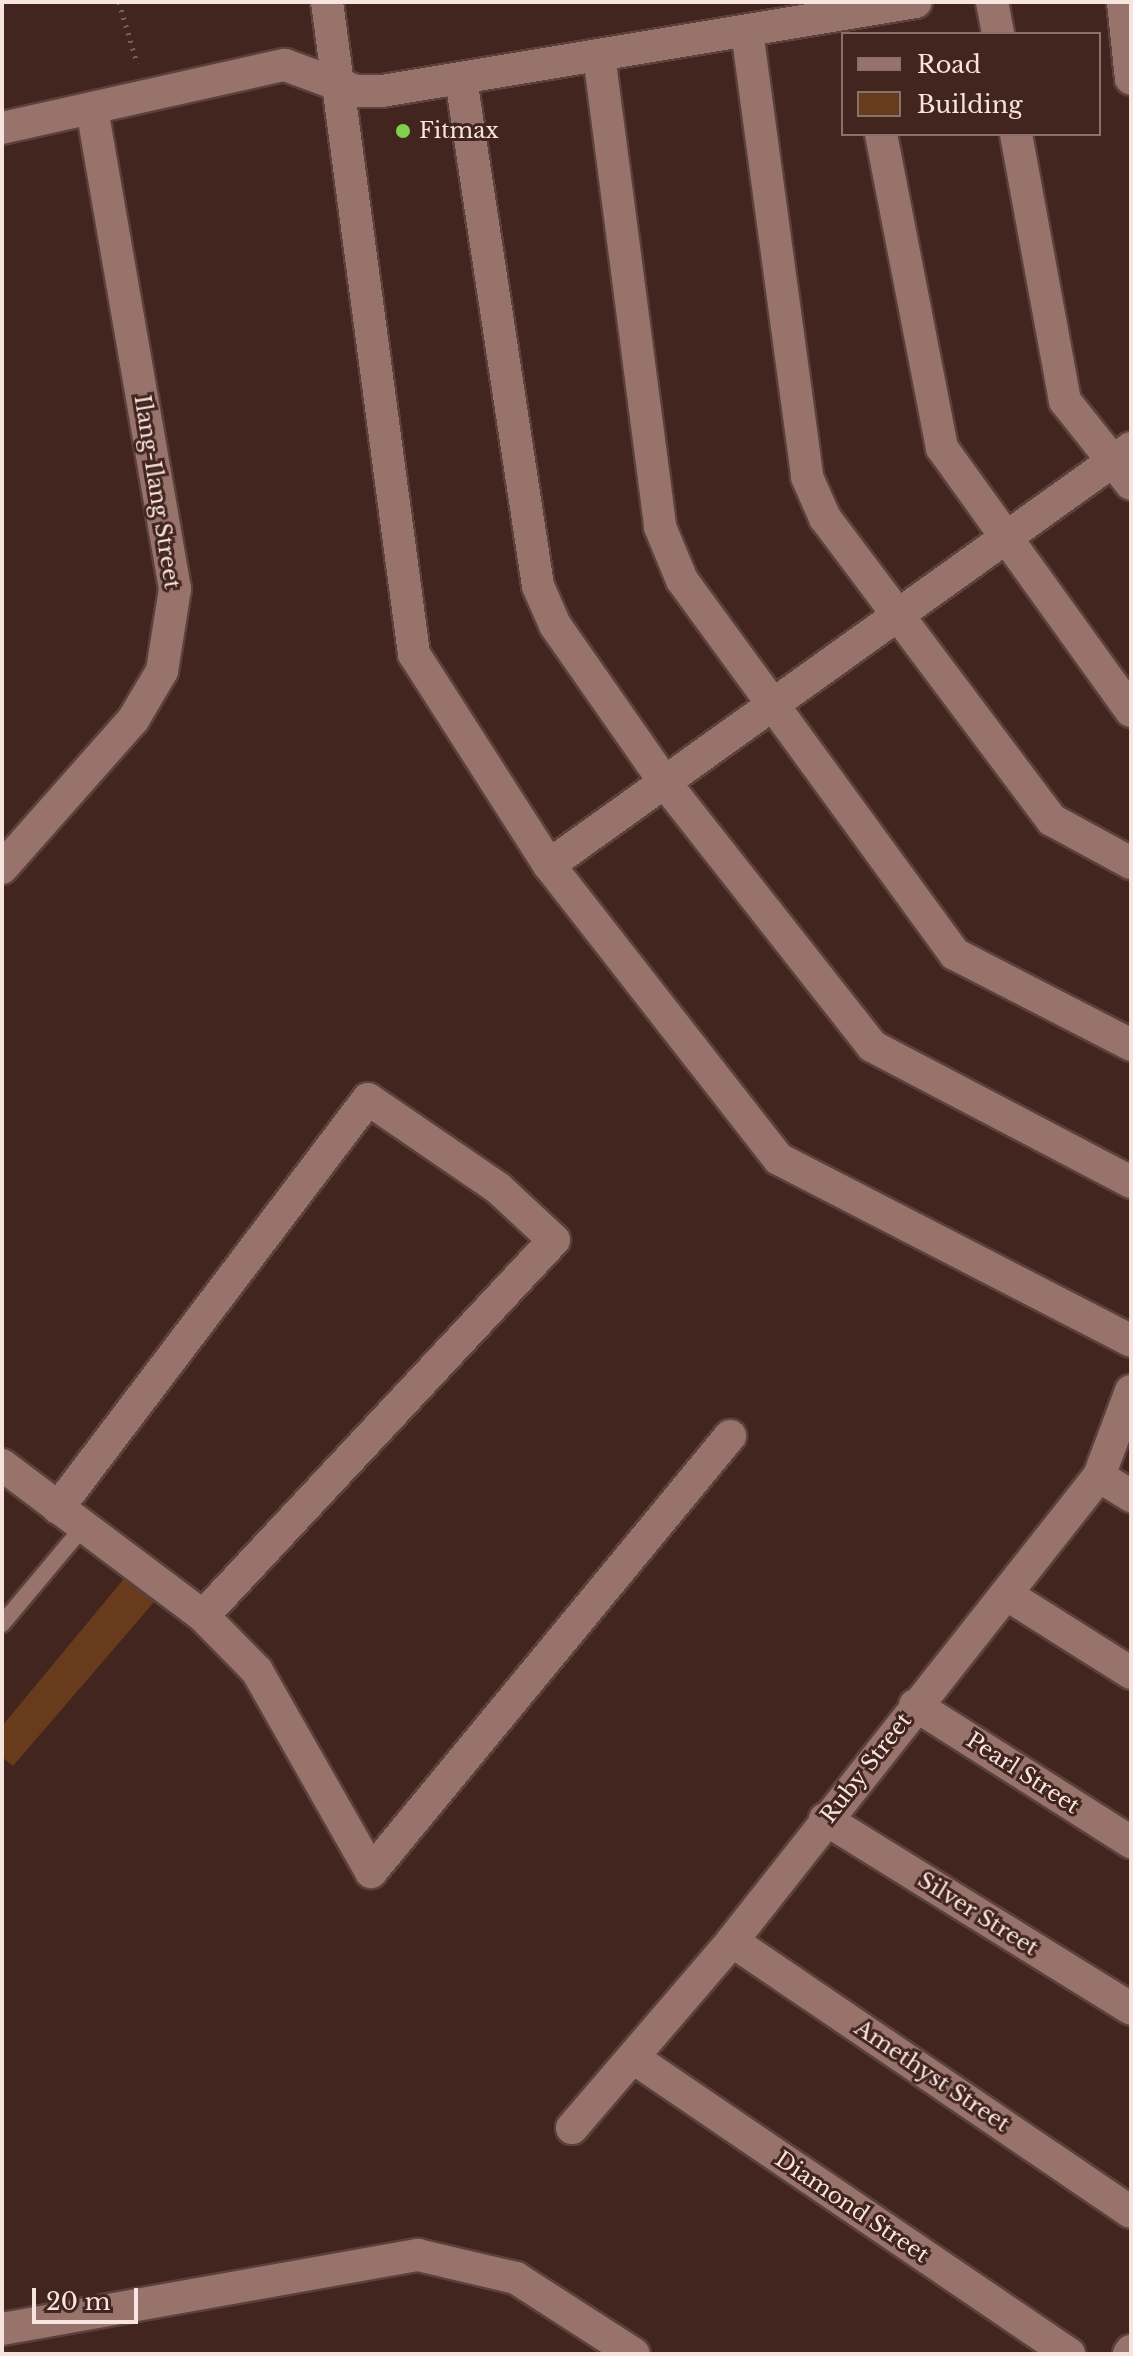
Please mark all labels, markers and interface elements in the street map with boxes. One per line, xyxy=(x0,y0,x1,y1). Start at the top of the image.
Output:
legend xyxy=(841,32,1101,136)
text: Road xyxy=(917,50,981,79)
text: Building xyxy=(917,90,1023,119)
place label: Fitmax xyxy=(419,118,499,144)
marker: Fitmax xyxy=(394,122,412,140)
street label: Ilang-Ilang Street xyxy=(129,393,185,591)
street label: Ruby Street xyxy=(815,1708,917,1828)
street label: Pearl Street xyxy=(962,1727,1084,1819)
street label: Silver Street xyxy=(913,1866,1043,1962)
street label: Amethyst Street xyxy=(850,2015,1014,2137)
street label: Diamond Street xyxy=(770,2146,934,2268)
scale bar xyxy=(36,2272,142,2322)
text: 20 m xyxy=(46,2287,111,2316)

